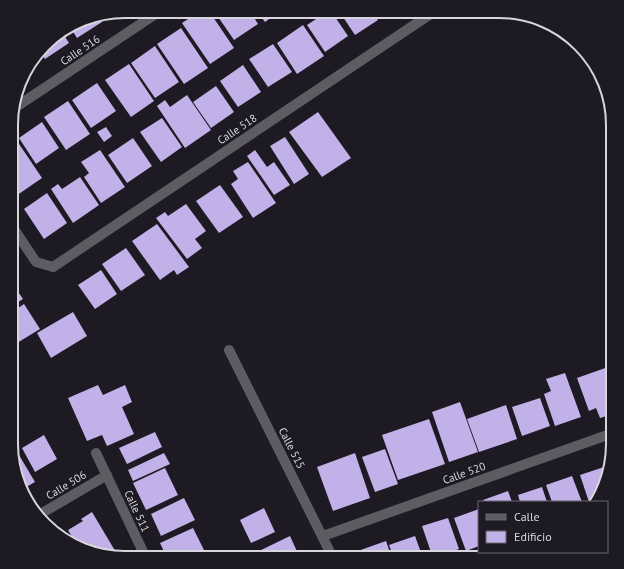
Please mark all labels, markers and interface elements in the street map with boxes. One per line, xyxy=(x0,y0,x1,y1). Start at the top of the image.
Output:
street label: Calle 516 xyxy=(58,32,102,68)
street label: Calle 518 xyxy=(215,111,259,147)
street label: Calle 515 xyxy=(276,425,308,471)
street label: Calle 520 xyxy=(441,459,487,487)
street label: Calle 506 xyxy=(43,468,89,502)
street label: Calle 511 xyxy=(121,488,153,534)
legend xyxy=(478,501,608,553)
text: Calle xyxy=(514,509,540,524)
text: Edificio xyxy=(514,529,552,544)

